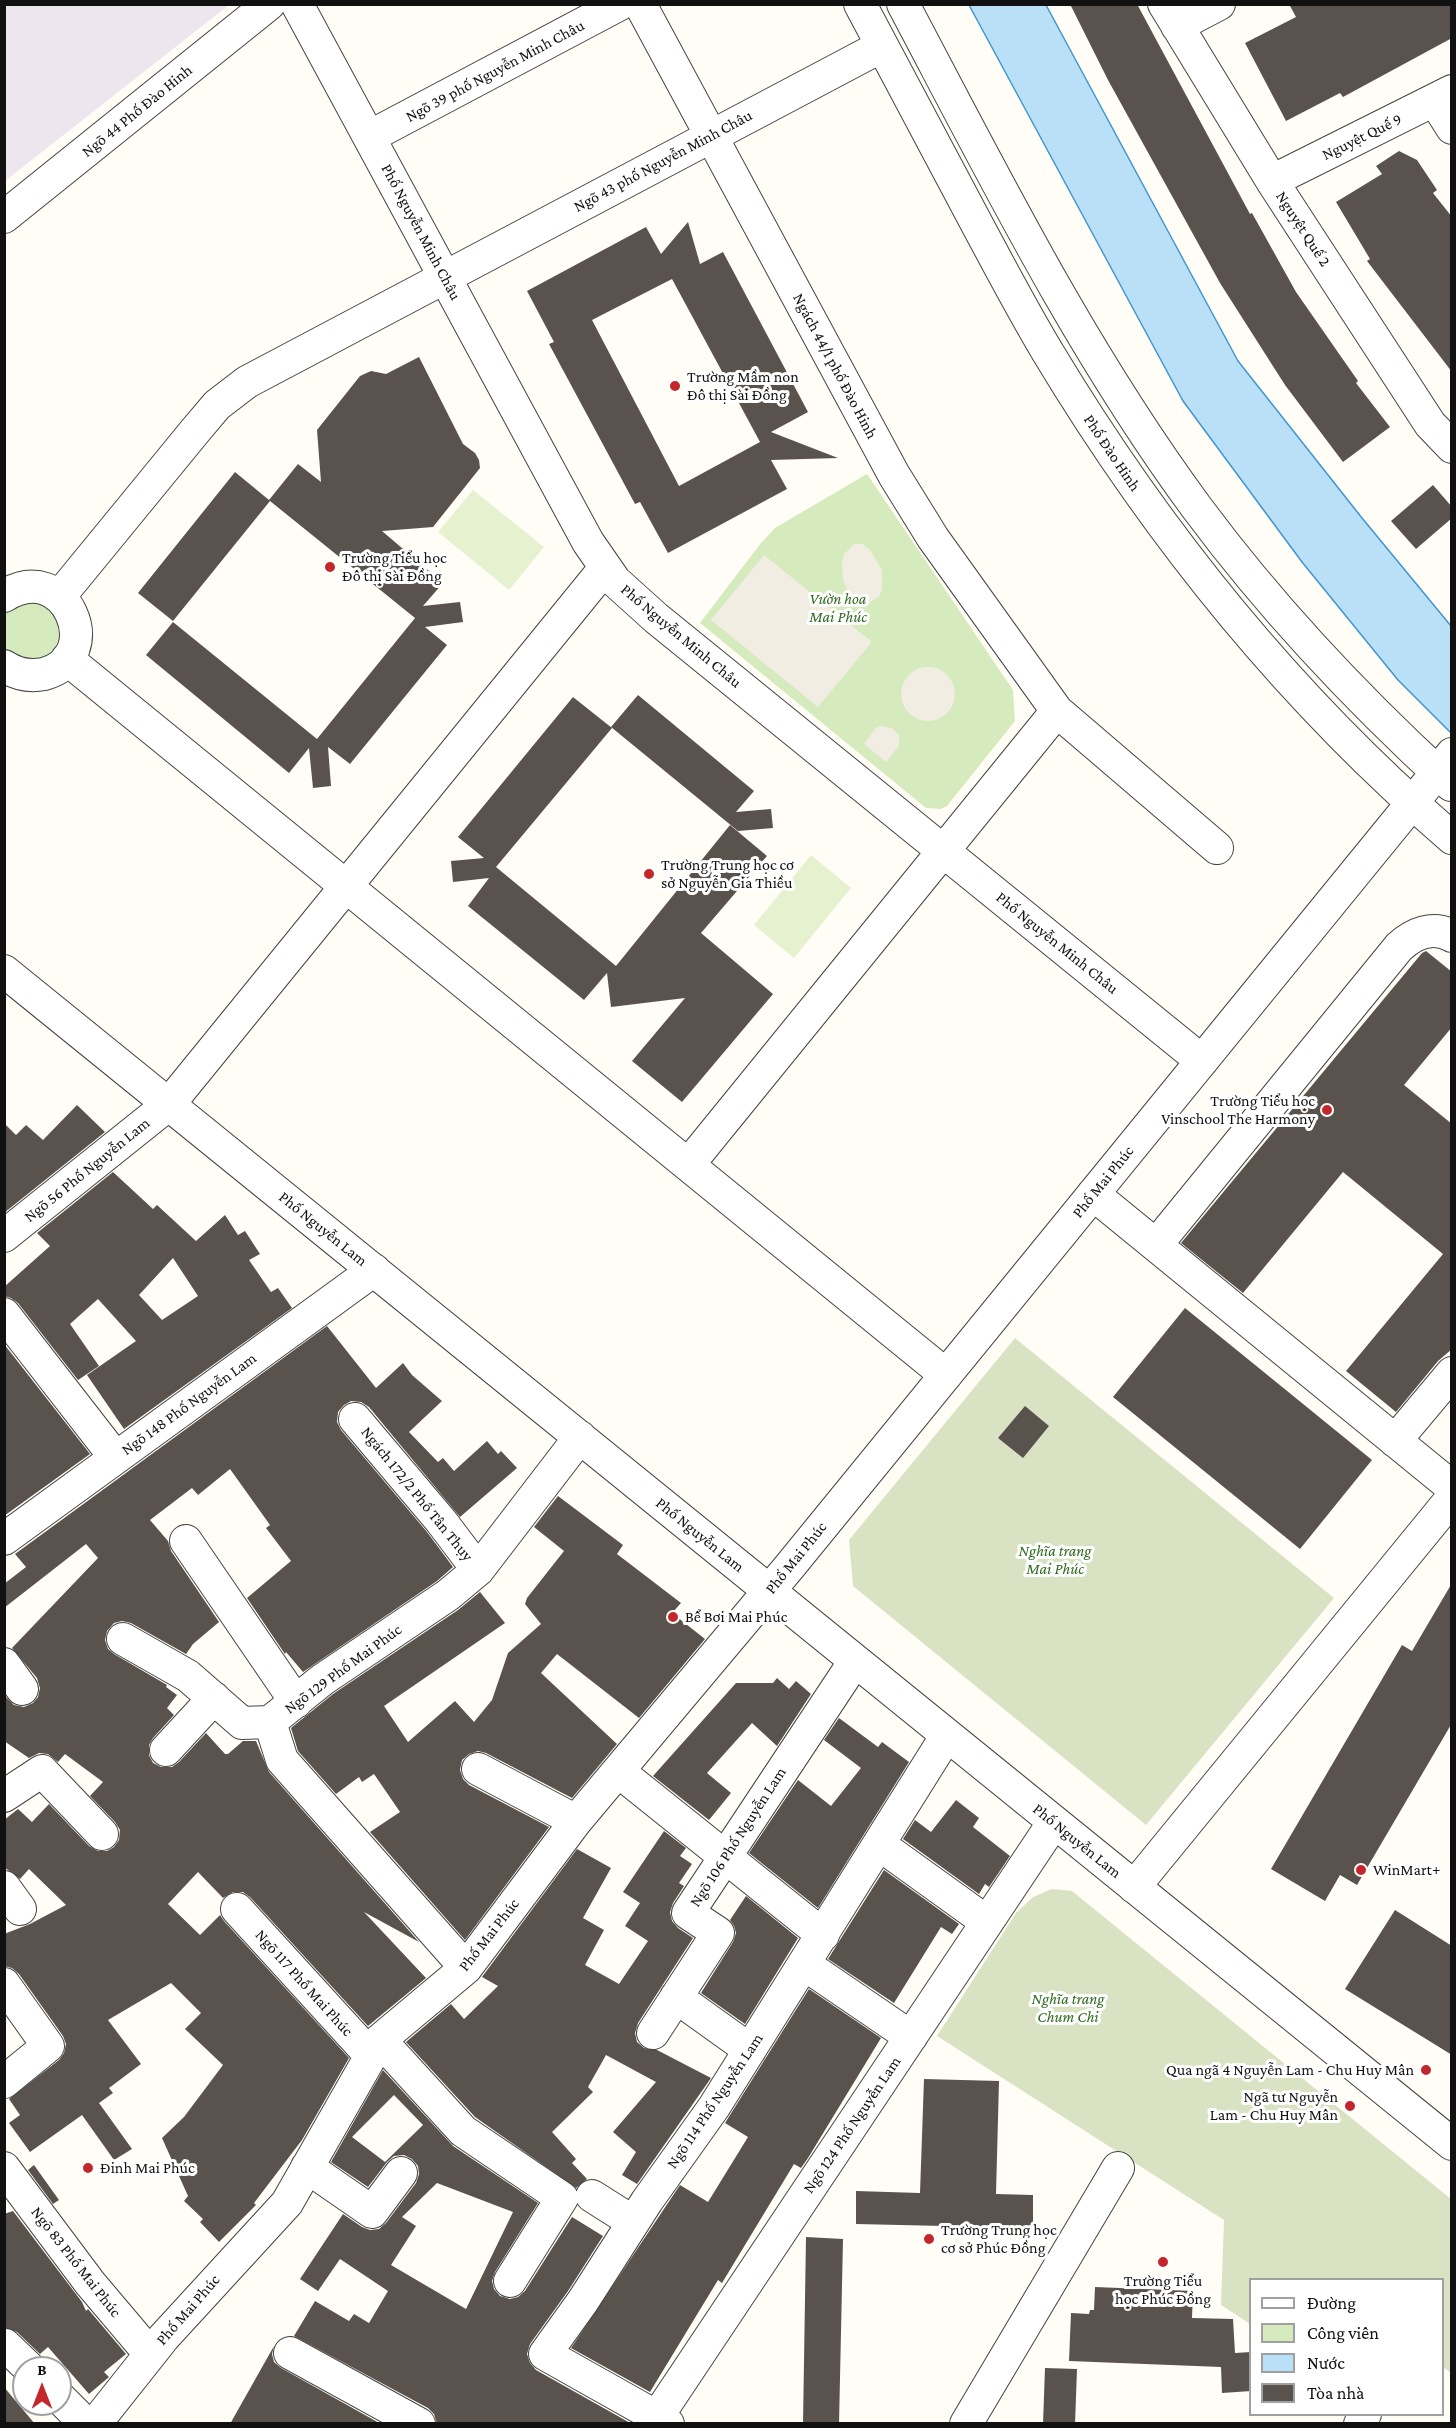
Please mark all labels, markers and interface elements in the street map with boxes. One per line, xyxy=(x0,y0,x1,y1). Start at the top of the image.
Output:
street label: Ngõ 39 phố Nguyễn Minh Châu xyxy=(402,16,588,126)
street label: Ngõ 44 Phố Đào Hinh xyxy=(78,61,196,161)
street label: Ngõ 43 phố Nguyễn Minh Châu xyxy=(570,106,756,216)
street label: Nguyệt Quế 9 xyxy=(1319,109,1405,165)
street label: Phố Nguyễn Minh Châu xyxy=(377,161,465,303)
street label: Nguyệt Quế 2 xyxy=(1272,188,1334,270)
street label: Ngách 44/1 phố Đào Hinh xyxy=(789,290,881,442)
place label: Trường Mầm non Đô thị Sài Đồng xyxy=(687,367,799,405)
marker: Trường Mầm non Đô thị Sài Đồng xyxy=(668,379,682,393)
street label: Phố Đào Hinh xyxy=(1079,411,1145,495)
place label: Trường Tiểu học Đô thị Sài Đồng xyxy=(342,548,447,586)
marker: Trường Tiểu học Đô thị Sài Đồng xyxy=(323,560,337,574)
street label: Phố Nguyễn Minh Châu xyxy=(617,580,745,692)
park label: Vườn hoa Mai Phúc xyxy=(809,589,867,627)
place label: Trường Trung học cơ sở Nguyễn Gia Thiều xyxy=(661,855,794,893)
marker: Trường Trung học cơ sở Nguyễn Gia Thiều xyxy=(642,867,656,881)
street label: Phố Nguyễn Minh Châu xyxy=(992,888,1122,998)
place label: Trường Tiểu học Vinschool The Harmony xyxy=(1161,1091,1315,1129)
marker: Trường Tiểu học Vinschool The Harmony xyxy=(1320,1103,1334,1117)
street label: Ngõ 56 Phố Nguyễn Lam xyxy=(20,1114,154,1226)
street label: Phố Mai Phúc xyxy=(1068,1142,1138,1222)
street label: Phố Nguyễn Lam xyxy=(275,1187,371,1271)
street label: Ngõ 148 Phố Nguyễn Lam xyxy=(118,1349,260,1459)
street label: Ngách 172/2 Phố Tân Thụy xyxy=(357,1423,477,1565)
street label: Phố Nguyễn Lam xyxy=(652,1493,748,1577)
street label: Phố Mai Phúc xyxy=(761,1518,831,1598)
park label: Nghĩa trang Mai Phúc xyxy=(1019,1541,1091,1579)
place label: Bể Bơi Mai Phúc xyxy=(685,1607,787,1627)
marker: Bể Bơi Mai Phúc xyxy=(666,1610,680,1624)
street label: Ngõ 129 Phố Mai Phúc xyxy=(281,1620,405,1718)
street label: Ngõ 106 Phố Nguyễn Lam xyxy=(686,1764,790,1910)
street label: Phố Nguyễn Lam xyxy=(1029,1799,1125,1883)
place label: WinMart+ xyxy=(1373,1860,1440,1880)
marker: WinMart+ xyxy=(1354,1863,1368,1877)
street label: Phố Mai Phúc xyxy=(455,1895,523,1975)
street label: Ngõ 117 Phố Mai Phúc xyxy=(251,1926,357,2040)
park label: Nghĩa trang Chum Chi xyxy=(1032,1989,1104,2027)
street label: Ngõ 114 Phố Nguyễn Lam xyxy=(663,2030,767,2172)
street label: Ngõ 124 Phố Nguyễn Lam xyxy=(799,2053,905,2197)
place label: Qua ngã 4 Nguyễn Lam - Chu Huy Mân xyxy=(1166,2060,1414,2080)
marker: Qua ngã 4 Nguyễn Lam - Chu Huy Mân xyxy=(1419,2063,1433,2077)
place label: Ngã tư Nguyễn Lam - Chu Huy Mân xyxy=(1210,2087,1338,2125)
marker: Ngã tư Nguyễn Lam - Chu Huy Mân xyxy=(1343,2099,1357,2113)
place label: Đinh Mai Phúc xyxy=(100,2158,195,2178)
marker: Đinh Mai Phúc xyxy=(81,2161,95,2175)
street label: Ngõ 83 Phố Mai Phúc xyxy=(27,2203,125,2321)
place label: Trường Trung học cơ sở Phúc Đồng xyxy=(941,2220,1057,2258)
marker: Trường Trung học cơ sở Phúc Đồng xyxy=(922,2232,936,2246)
marker: Trường Tiểu học Phúc Đồng xyxy=(1156,2255,1170,2269)
street label: Phố Mai Phúc xyxy=(152,2271,224,2349)
place label: Trường Tiểu học Phúc Đồng xyxy=(1115,2271,1211,2309)
legend xyxy=(1249,2278,1444,2416)
text: Đường xyxy=(1307,2293,1356,2313)
text: Công viên xyxy=(1307,2323,1379,2343)
text: Nước xyxy=(1307,2353,1345,2373)
north arrow xyxy=(12,2356,72,2416)
text: B xyxy=(37,2361,47,2378)
text: Tòa nhà xyxy=(1307,2383,1364,2403)

